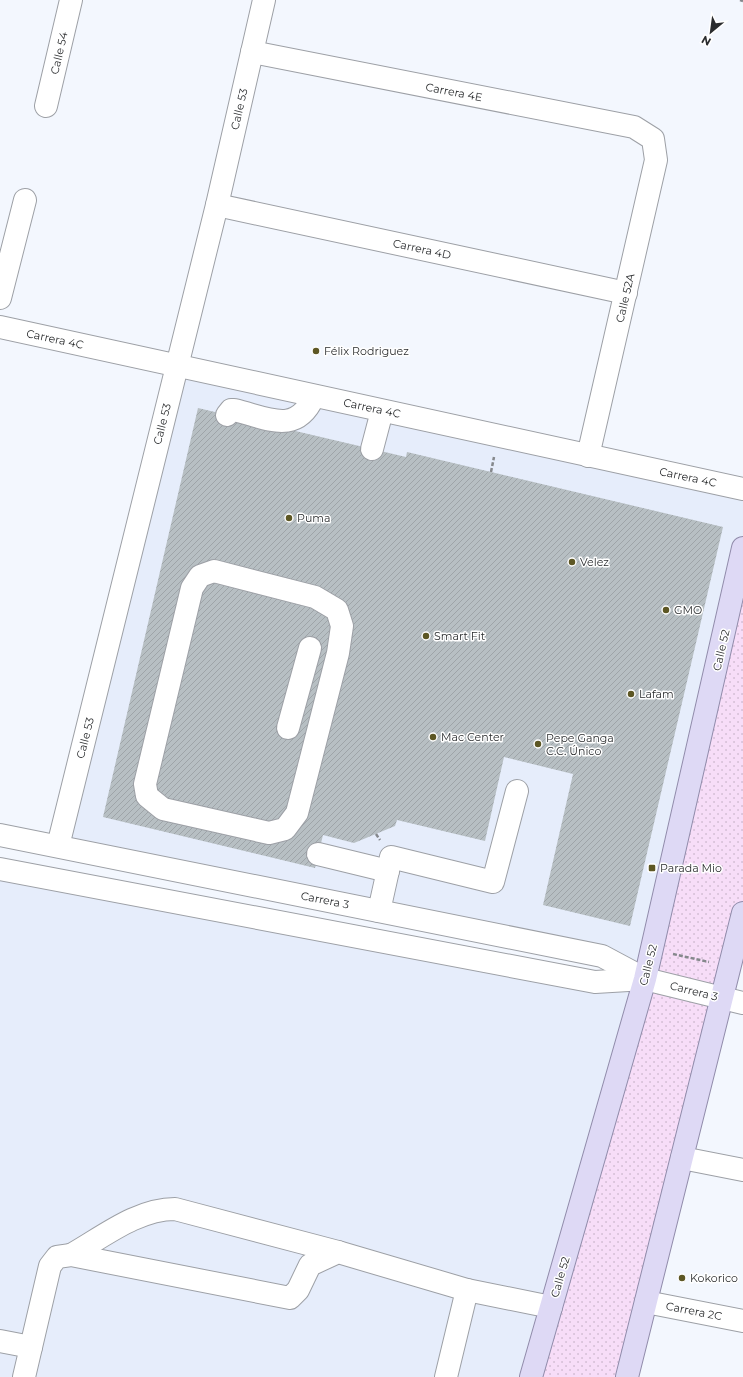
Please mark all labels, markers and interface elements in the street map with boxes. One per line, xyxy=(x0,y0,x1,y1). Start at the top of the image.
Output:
north arrow xyxy=(691,12,731,52)
street label: Calle 54 xyxy=(47,30,71,76)
text: N xyxy=(699,32,713,49)
street label: Carrera 4E xyxy=(424,80,484,104)
street label: Calle 53 xyxy=(227,87,251,131)
street label: Carrera 4D xyxy=(392,236,452,262)
street label: Calle 52A xyxy=(613,272,637,324)
street label: Carrera 4C xyxy=(25,326,85,352)
place label: Félix Rodriguez xyxy=(324,344,409,358)
marker: Félix Rodriguez xyxy=(311,346,321,356)
street label: Carrera 4C xyxy=(342,395,402,421)
street label: Calle 53 xyxy=(150,402,174,446)
street label: Carrera 4C xyxy=(658,464,718,490)
place label: Puma xyxy=(297,511,330,525)
marker: Puma xyxy=(284,513,294,523)
place label: Velez xyxy=(580,555,609,569)
marker: Velez xyxy=(567,557,577,567)
place label: GMO xyxy=(674,603,702,617)
marker: GMO xyxy=(661,605,671,615)
street label: Calle 52 xyxy=(709,628,733,672)
place label: Smart Fit xyxy=(434,629,486,643)
marker: Smart Fit xyxy=(421,631,431,641)
place label: Lafam xyxy=(639,687,674,701)
marker: Lafam xyxy=(626,689,636,699)
street label: Calle 53 xyxy=(73,716,97,760)
place label: Mac Center xyxy=(441,730,504,744)
place label: Pepe Ganga C.C. Único xyxy=(546,731,614,758)
marker: Mac Center xyxy=(428,732,438,742)
marker: Pepe Ganga C.C. Único xyxy=(533,739,543,749)
place label: Parada Mio xyxy=(660,861,722,875)
marker: Parada Mio xyxy=(647,863,657,873)
street label: Carrera 3 xyxy=(300,888,350,912)
street label: Calle 52 xyxy=(636,943,660,987)
street label: Carrera 3 xyxy=(669,978,719,1004)
street label: Calle 52 xyxy=(547,1255,573,1299)
place label: Kokorico xyxy=(690,1271,738,1285)
marker: Kokorico xyxy=(677,1273,687,1283)
street label: Carrera 2C xyxy=(665,1299,723,1323)

